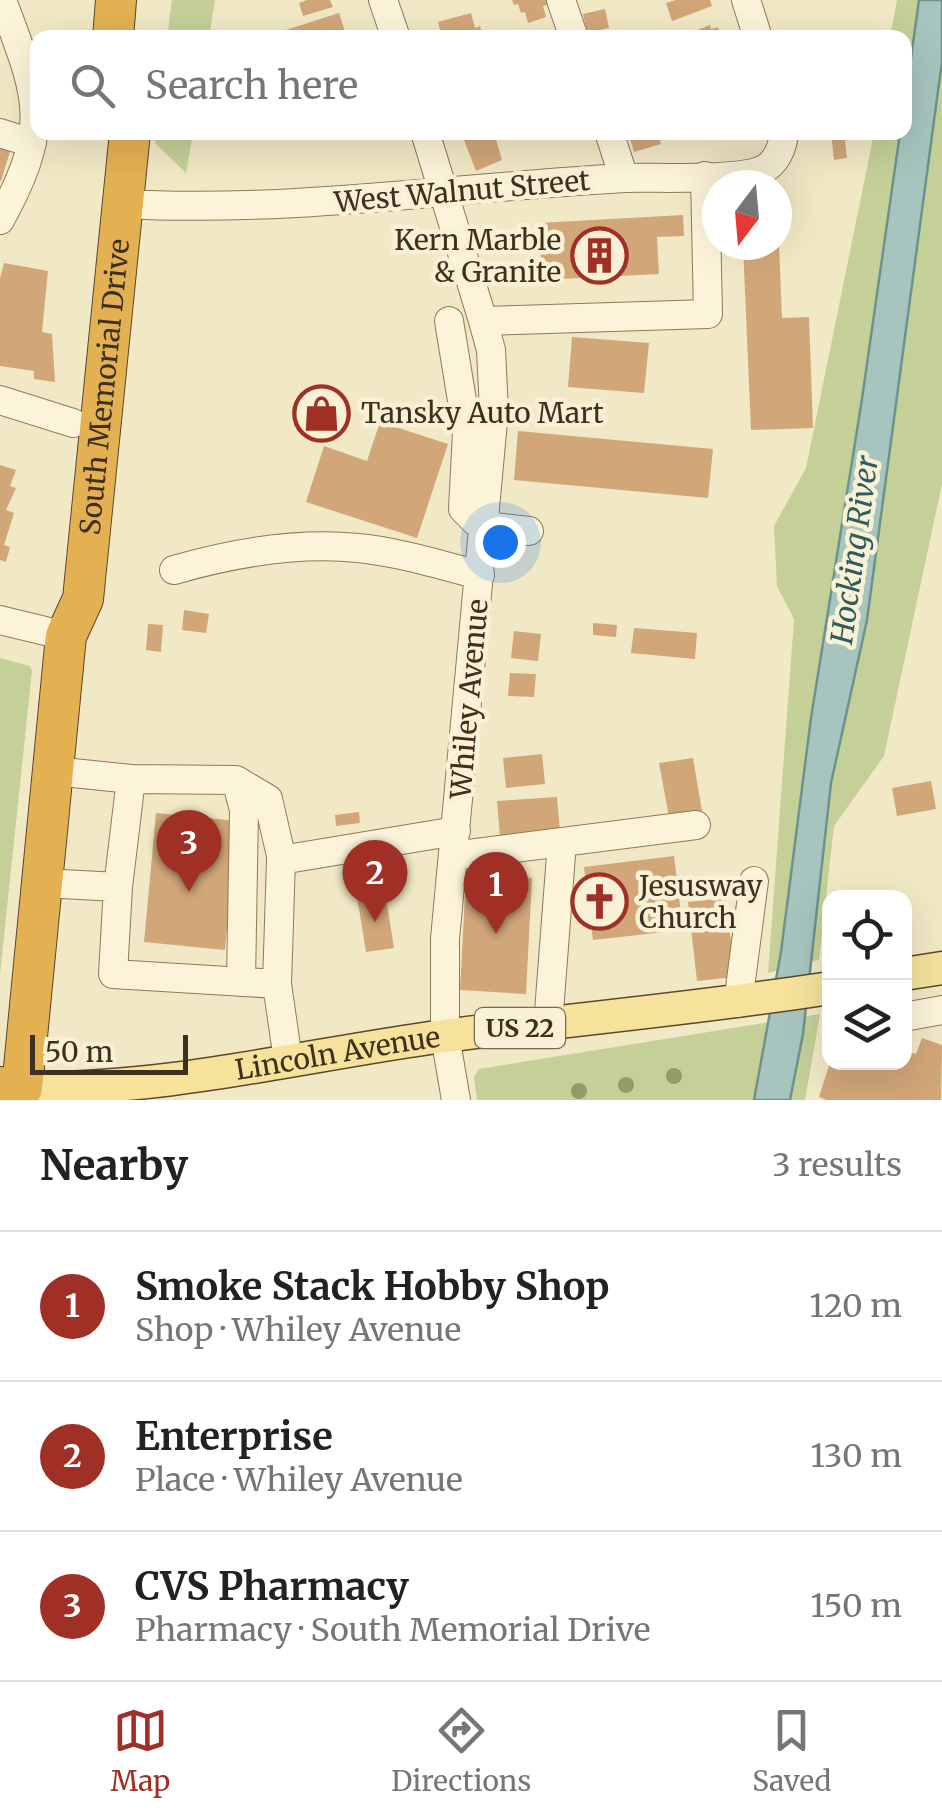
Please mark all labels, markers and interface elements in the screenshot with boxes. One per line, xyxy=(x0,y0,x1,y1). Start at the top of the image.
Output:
search box xyxy=(30,30,912,140)
icon: search xyxy=(65,58,120,113)
text: Search here xyxy=(145,62,358,109)
street label: West Walnut Street xyxy=(332,162,591,220)
north arrow xyxy=(702,170,792,260)
place label: Kern Marble & Granite xyxy=(394,222,561,290)
building icon: Kern Marble & Granite xyxy=(570,226,630,286)
street label: South Memorial Drive xyxy=(72,237,137,537)
shop icon: Tansky Auto Mart xyxy=(292,383,352,443)
place label: Tansky Auto Mart xyxy=(361,395,604,431)
water label: Hocking River xyxy=(822,453,886,648)
your location xyxy=(475,517,526,568)
street label: Whiley Avenue xyxy=(442,598,496,801)
pin: 3 xyxy=(156,810,222,892)
pin: 2 xyxy=(342,840,408,922)
pin: 1 xyxy=(464,852,528,934)
place label: Jesusway Church xyxy=(638,868,763,936)
church icon: Jesusway Church xyxy=(570,872,630,932)
map controls xyxy=(822,890,912,1070)
button: locate xyxy=(822,890,912,980)
button: layers xyxy=(822,980,912,1070)
road number: US 22 xyxy=(475,1008,565,1048)
street label: Lincoln Avenue xyxy=(233,1019,442,1088)
scale bar xyxy=(30,1030,188,1074)
text: 50 m xyxy=(45,1034,113,1070)
text: Nearby xyxy=(40,1139,188,1191)
text: 3 results xyxy=(772,1145,902,1185)
text: Smoke Stack Hobby Shop xyxy=(135,1263,610,1310)
text: 1 xyxy=(65,1286,80,1326)
text: 120 m xyxy=(810,1286,902,1326)
text: Shop · Whiley Avenue xyxy=(135,1310,461,1350)
text: Enterprise xyxy=(135,1413,333,1460)
text: 2 xyxy=(63,1436,82,1476)
text: 130 m xyxy=(810,1436,902,1476)
text: Place · Whiley Avenue xyxy=(135,1460,463,1500)
text: CVS Pharmacy xyxy=(135,1563,409,1610)
text: 3 xyxy=(63,1586,82,1626)
text: 150 m xyxy=(810,1586,902,1626)
text: Pharmacy · South Memorial Drive xyxy=(135,1610,650,1650)
tab: Map xyxy=(110,1703,170,1799)
tab: Directions xyxy=(391,1703,531,1799)
tab: Saved xyxy=(752,1703,831,1799)

